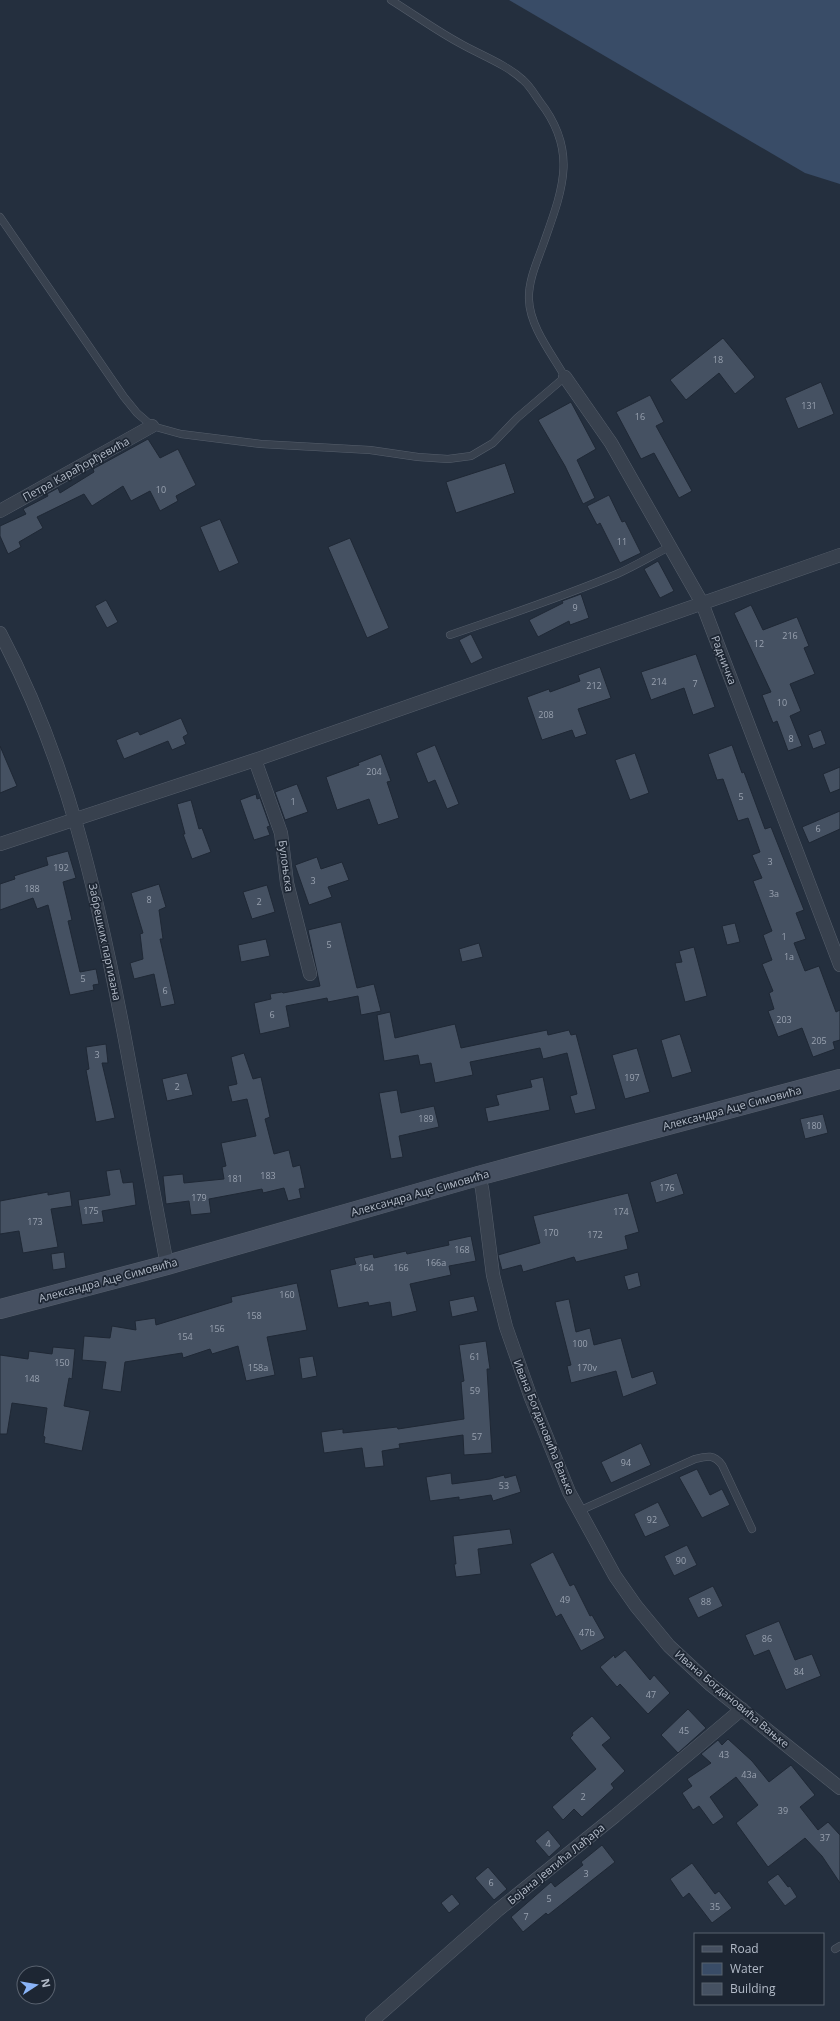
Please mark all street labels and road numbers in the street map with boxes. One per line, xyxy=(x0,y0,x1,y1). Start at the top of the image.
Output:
street label: Петра Карађорђевића xyxy=(20,433,132,504)
street label: Радничка xyxy=(708,633,741,687)
street label: Булоњска xyxy=(275,839,298,893)
street label: Забрешких партизана xyxy=(86,882,125,1002)
street label: Александра Аце Симовића xyxy=(661,1082,803,1133)
street label: Александра Аце Симовића xyxy=(349,1166,491,1219)
street label: Александра Аце Симовића xyxy=(37,1254,179,1305)
street label: Ивана Богдановића Вањке xyxy=(510,1357,579,1497)
street label: Ивана Богдановића Вањке xyxy=(672,1646,793,1751)
street label: Бојана Јевтића Лађара xyxy=(504,1820,607,1908)

